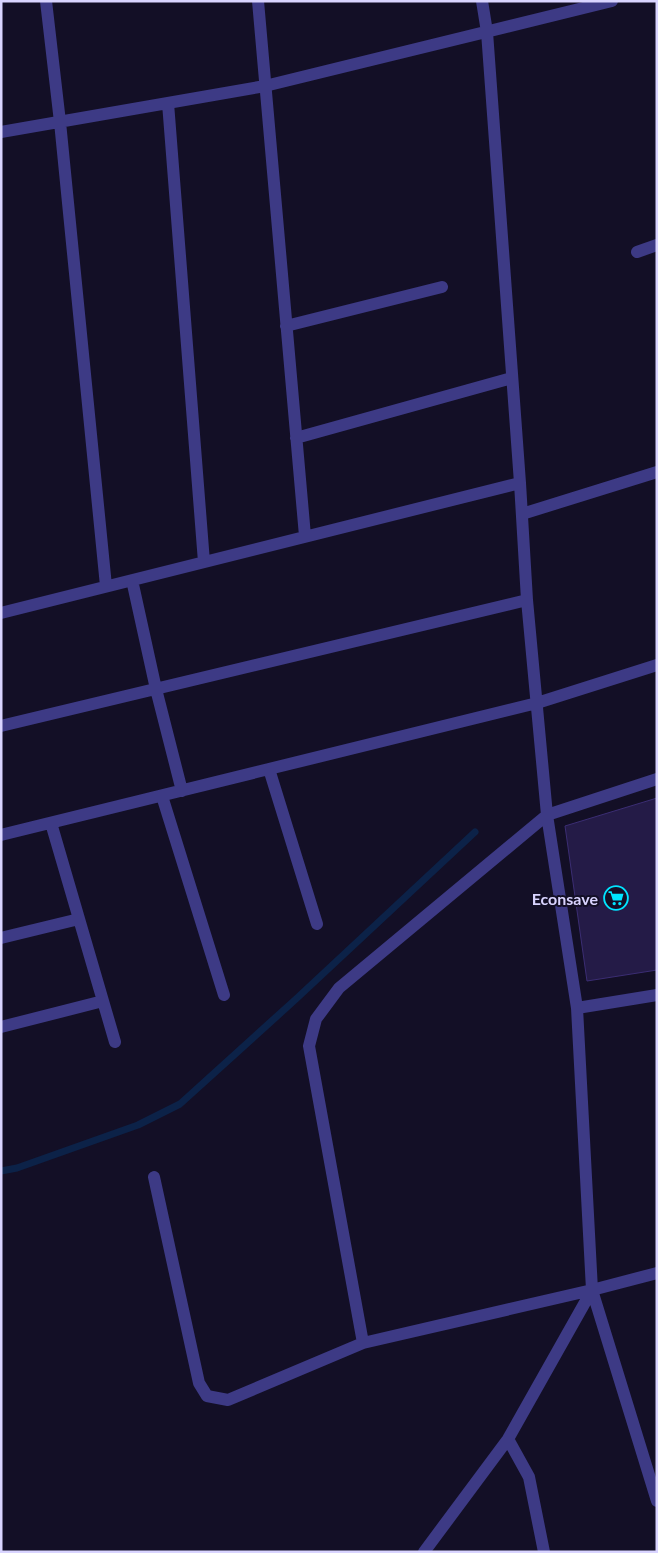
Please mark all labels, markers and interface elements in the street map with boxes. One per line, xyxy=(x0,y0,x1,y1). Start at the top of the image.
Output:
supermarket icon: Econsave xyxy=(603,885,629,911)
place label: Econsave xyxy=(532,889,598,908)

